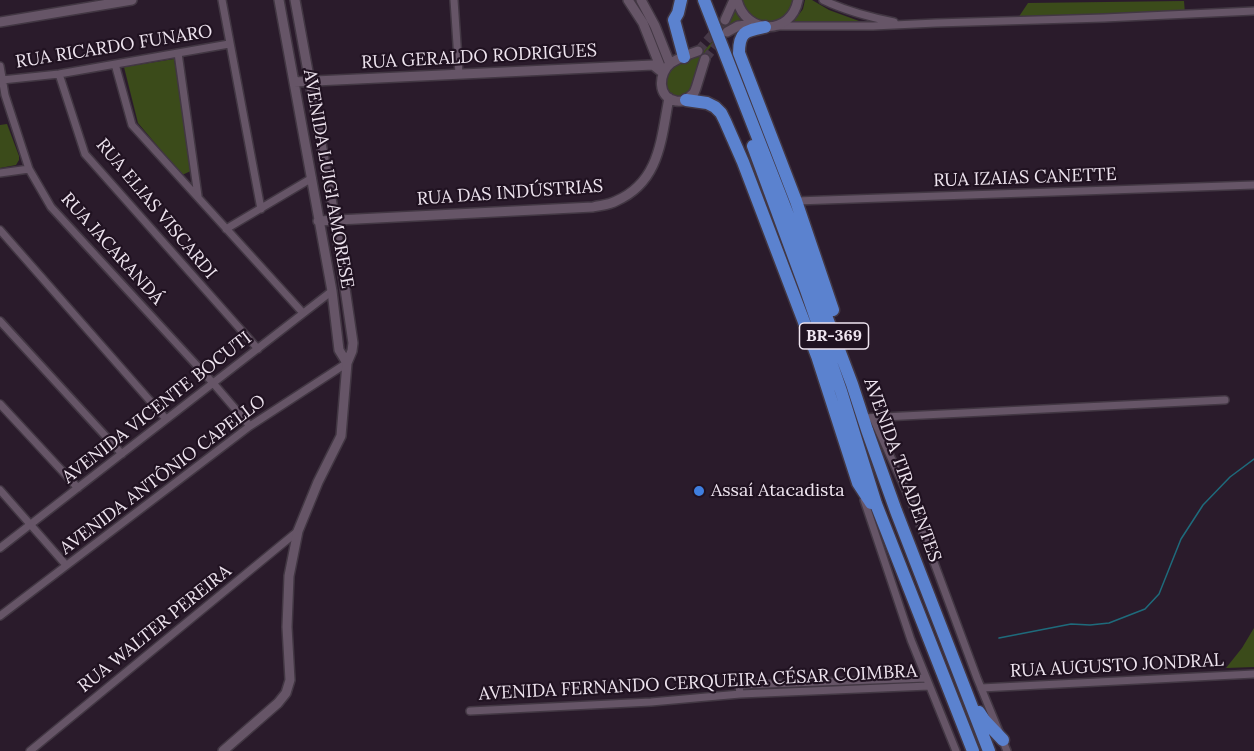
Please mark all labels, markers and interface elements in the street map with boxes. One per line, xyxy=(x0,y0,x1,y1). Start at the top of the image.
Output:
street label: RUA RICARDO FUNARO xyxy=(14,21,214,73)
street label: RUA GERALDO RODRIGUES xyxy=(361,40,597,74)
street label: AVENIDA LUIGI AMORESE xyxy=(298,68,358,290)
street label: RUA ELIAS VISCARDI xyxy=(91,135,221,283)
street label: RUA IZAIAS CANETTE xyxy=(933,164,1117,192)
street label: RUA DAS INDÚSTRIAS xyxy=(416,176,604,210)
street label: RUA JACARANDÁ xyxy=(56,189,168,309)
road number: BR-369 xyxy=(800,323,868,349)
street label: AVENIDA VICENTE BOCUTI xyxy=(58,327,256,489)
street label: AVENIDA TIRADENTES xyxy=(859,375,945,565)
street label: AVENIDA ANTÔNIO CAPELLO xyxy=(56,391,270,559)
place label: Assaí Atacadista xyxy=(711,480,845,502)
marker: Assaí Atacadista xyxy=(692,484,706,498)
street label: RUA WALTER PEREIRA xyxy=(74,561,236,697)
street label: RUA AUGUSTO JONDRAL xyxy=(1010,650,1224,682)
street label: AVENIDA FERNANDO CERQUEIRA CÉSAR COIMBRA xyxy=(478,661,918,705)

